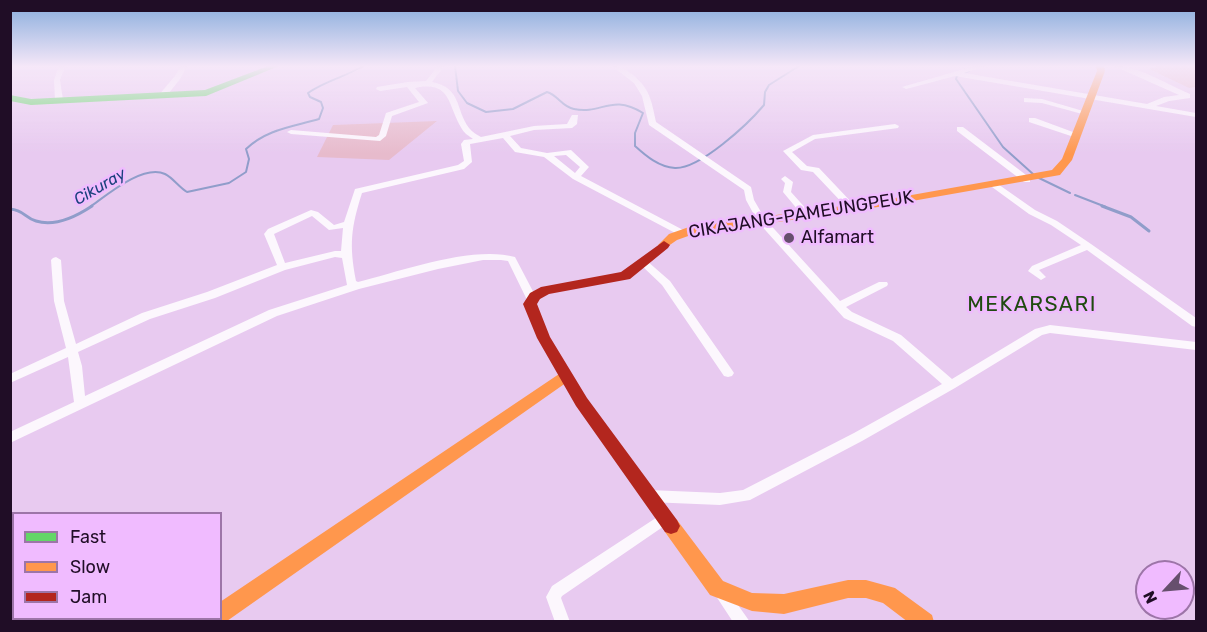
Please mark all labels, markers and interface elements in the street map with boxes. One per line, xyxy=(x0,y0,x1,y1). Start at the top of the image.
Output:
water label: Cikuray xyxy=(71,164,129,210)
street label: CIKAJANG-PAMEUNGPEUK xyxy=(687,187,915,243)
place label: Alfamart xyxy=(801,227,874,249)
marker: Alfamart xyxy=(782,231,796,245)
district label: MEKARSARI xyxy=(967,292,1097,318)
legend xyxy=(12,512,222,620)
text: Fast xyxy=(70,526,106,548)
text: Slow xyxy=(70,556,110,578)
north arrow xyxy=(1135,560,1195,620)
text: Jam xyxy=(70,586,107,608)
text: N xyxy=(1139,588,1161,607)

